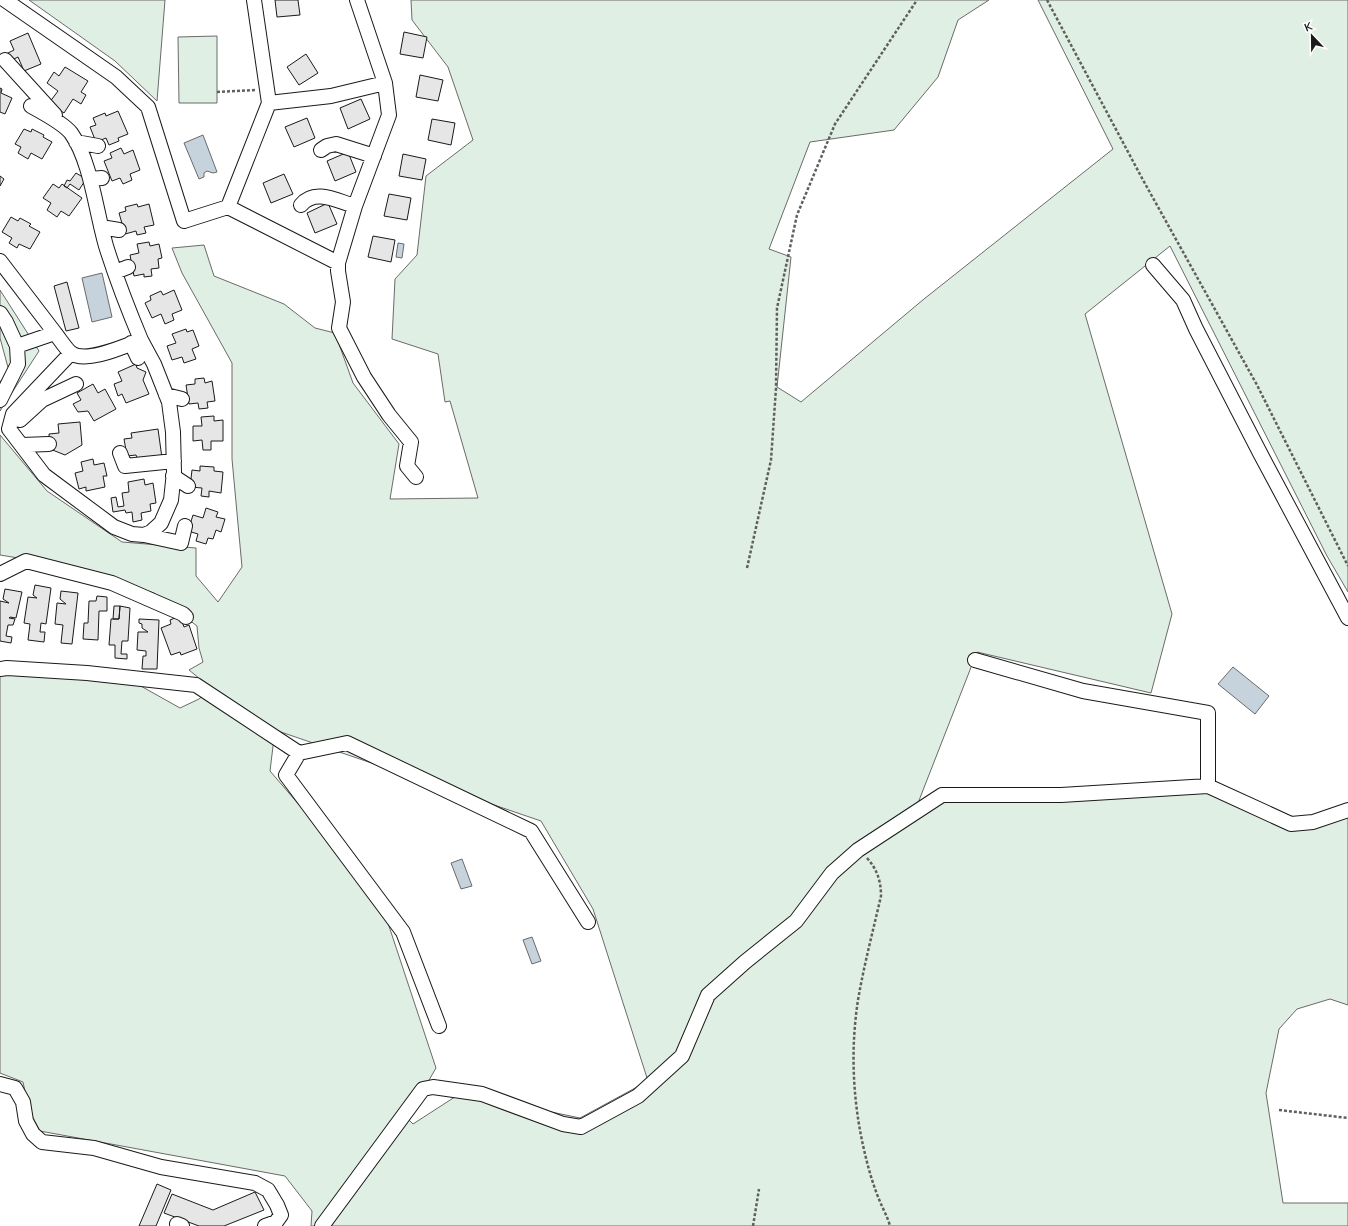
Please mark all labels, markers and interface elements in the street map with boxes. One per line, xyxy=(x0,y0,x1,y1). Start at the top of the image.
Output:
north arrow xyxy=(1292,16,1332,56)
text: K xyxy=(1302,19,1315,36)

